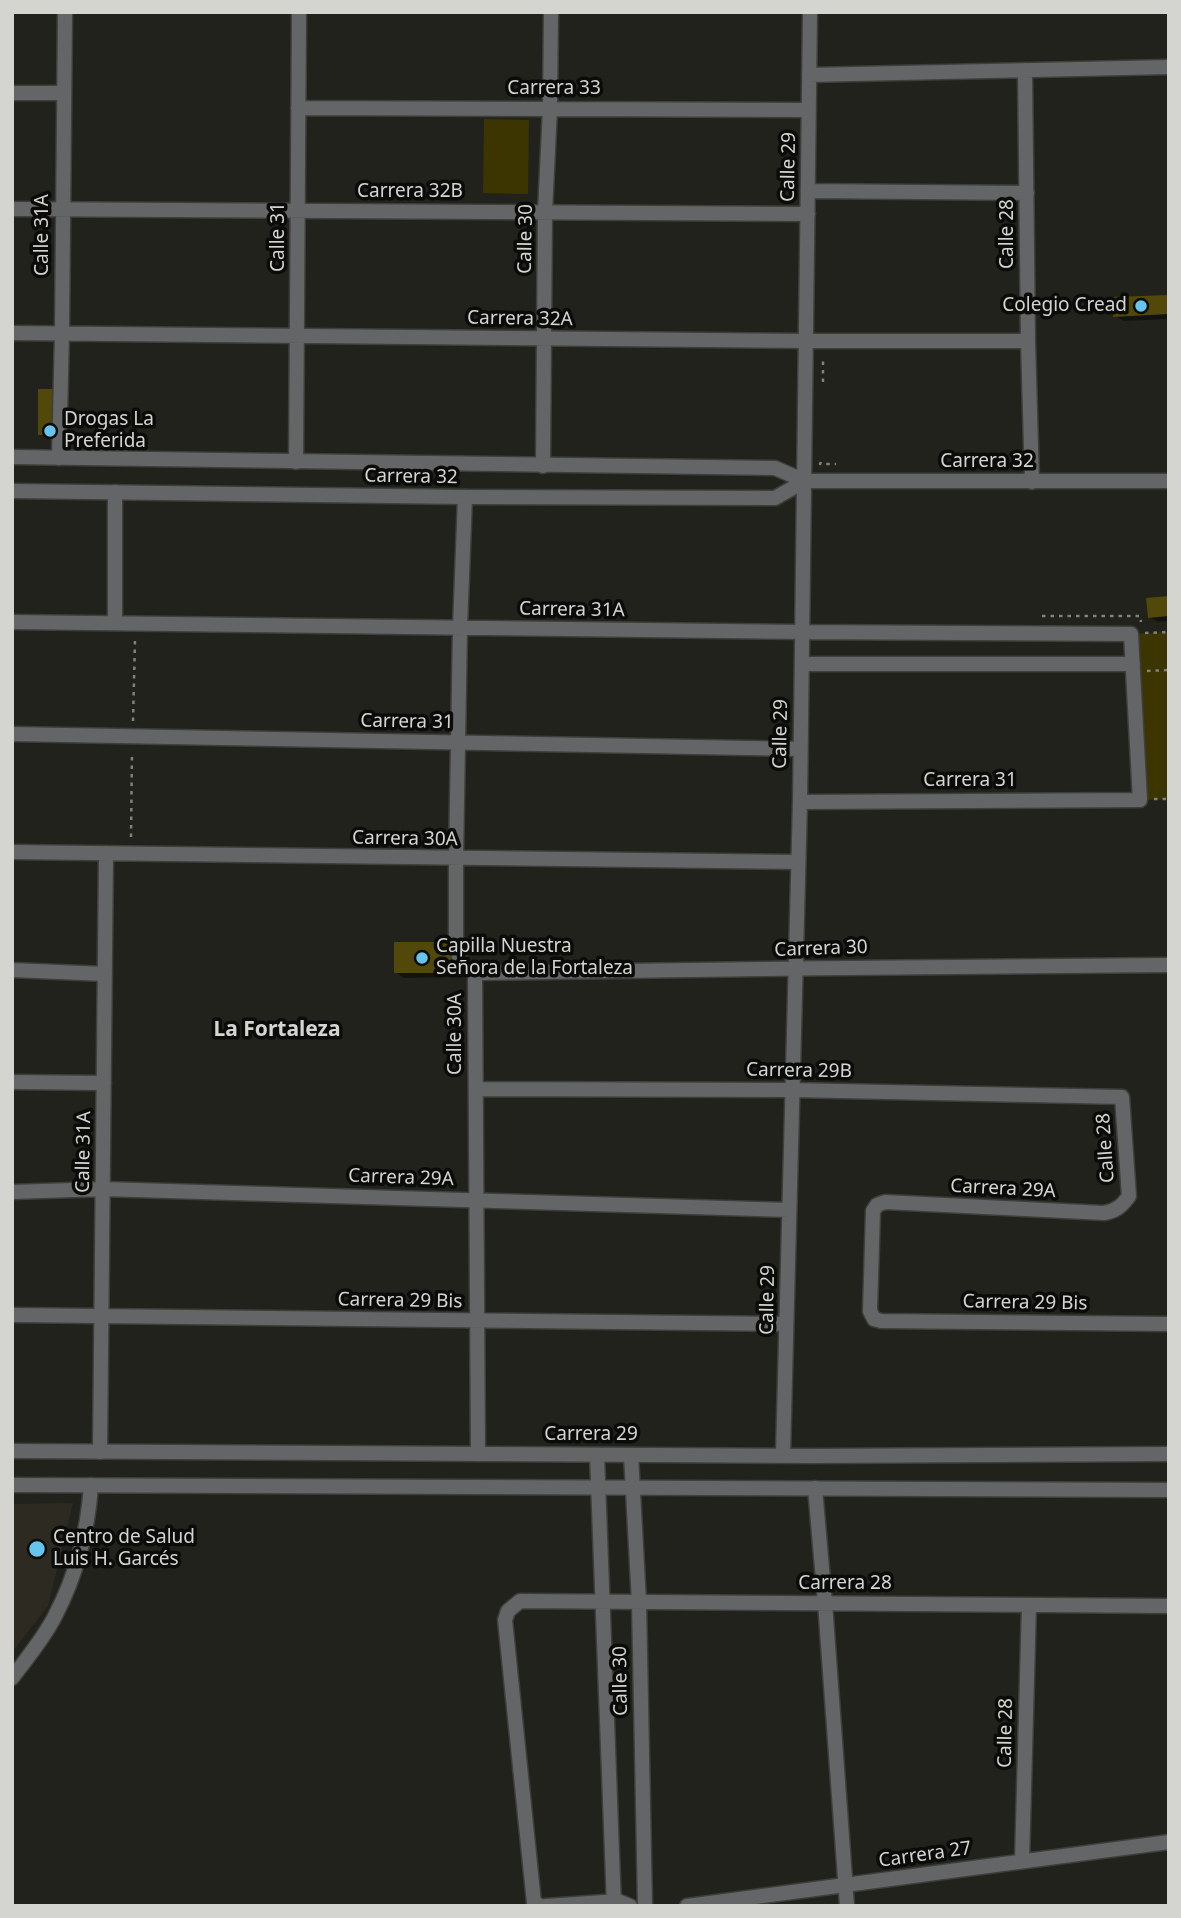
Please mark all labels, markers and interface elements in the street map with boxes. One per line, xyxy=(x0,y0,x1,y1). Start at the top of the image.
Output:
street label: Carrera 33 xyxy=(507,78,601,100)
street label: Calle 29 xyxy=(777,132,801,202)
street label: Carrera 32B xyxy=(357,181,463,203)
street label: Calle 31A xyxy=(32,194,54,276)
street label: Calle 28 xyxy=(997,199,1019,269)
street label: Calle 31 xyxy=(268,202,290,272)
street label: Calle 30 xyxy=(514,204,538,274)
place label: Colegio Cread xyxy=(1002,295,1127,317)
marker: Colegio Cread xyxy=(1133,298,1149,314)
street label: Carrera 32A xyxy=(467,307,573,331)
place label: Drogas La Preferida xyxy=(64,409,154,453)
marker: Drogas La Preferida xyxy=(42,423,58,439)
street label: Carrera 32 xyxy=(940,451,1034,473)
street label: Carrera 32 xyxy=(364,465,458,489)
street label: Carrera 31A xyxy=(519,598,625,622)
street label: Calle 29 xyxy=(769,699,793,769)
street label: Carrera 31 xyxy=(360,710,454,734)
street label: Carrera 31 xyxy=(923,770,1017,792)
street label: Carrera 30A xyxy=(352,827,458,851)
place label: Capilla Nuestra Señora de la Fortaleza xyxy=(436,936,633,980)
street label: Carrera 30 xyxy=(774,936,868,962)
marker: Capilla Nuestra Señora de la Fortaleza xyxy=(414,950,430,966)
street label: Calle 30A xyxy=(445,993,467,1075)
district label: La Fortaleza xyxy=(213,1017,341,1043)
street label: Carrera 29B xyxy=(746,1059,852,1083)
street label: Calle 31A xyxy=(72,1111,96,1193)
street label: Calle 28 xyxy=(1092,1112,1120,1184)
street label: Carrera 29A xyxy=(348,1165,454,1191)
street label: Carrera 29A xyxy=(950,1175,1056,1203)
street label: Calle 29 xyxy=(756,1265,780,1335)
street label: Carrera 29 Bis xyxy=(337,1289,463,1313)
street label: Carrera 29 Bis xyxy=(962,1291,1088,1315)
street label: Carrera 29 xyxy=(544,1424,638,1446)
place label: Centro de Salud Luis H. Garcés xyxy=(53,1527,195,1571)
marker: Centro de Salud Luis H. Garcés xyxy=(27,1539,47,1559)
street label: Carrera 28 xyxy=(798,1573,892,1595)
street label: Calle 30 xyxy=(609,1646,633,1716)
street label: Calle 28 xyxy=(994,1698,1018,1768)
street label: Carrera 27 xyxy=(877,1837,973,1873)

